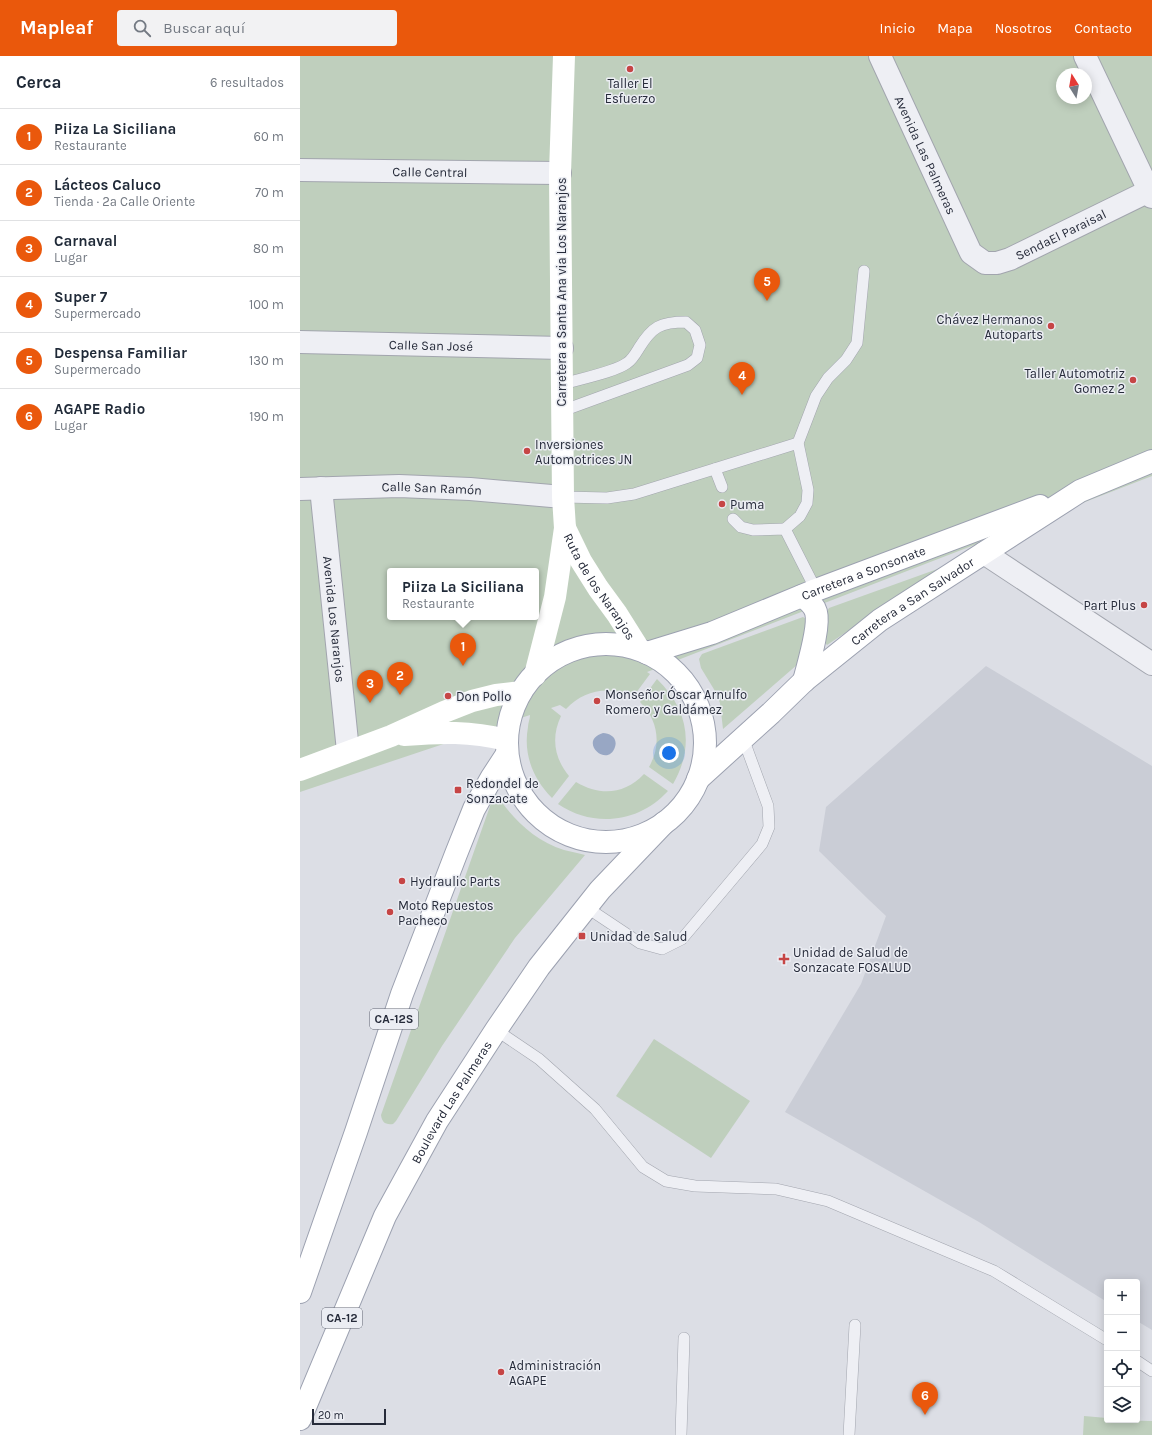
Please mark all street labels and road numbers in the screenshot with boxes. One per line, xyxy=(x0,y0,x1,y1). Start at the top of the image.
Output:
street label: Avenida Las Palmeras xyxy=(891,94,959,217)
street label: Calle Central xyxy=(392,164,468,180)
street label: Carretera a Santa Ana via Los Naranjos xyxy=(554,177,569,407)
street label: SendaEl Paraisal xyxy=(1013,206,1109,263)
street label: Calle San José xyxy=(389,337,473,354)
street label: Calle San Ramón xyxy=(382,479,483,498)
street label: Ruta de los Naranjos xyxy=(561,531,638,643)
street label: Carretera a Sonsonate xyxy=(799,543,928,603)
street label: Carretera a San Salvador xyxy=(848,554,977,649)
street label: Avenida Los Naranjos xyxy=(320,555,348,683)
road number: CA-12S xyxy=(370,1009,418,1029)
street label: Boulevard Las Palmeras xyxy=(408,1038,495,1166)
road number: CA-12 xyxy=(322,1308,362,1328)

